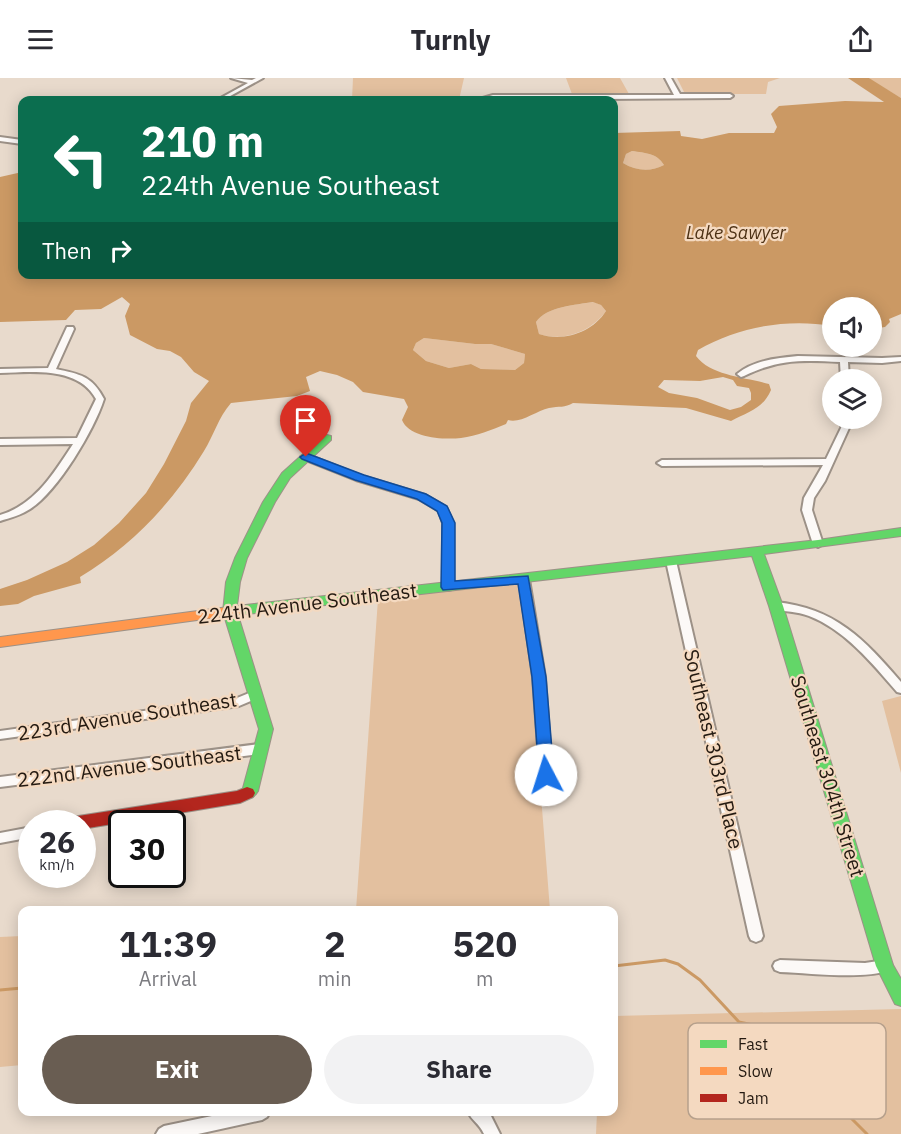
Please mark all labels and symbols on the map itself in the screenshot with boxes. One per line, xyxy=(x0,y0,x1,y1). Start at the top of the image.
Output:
water label: Lake Sawyer xyxy=(686,221,786,244)
pin xyxy=(280,395,331,457)
street label: 224th Avenue Southeast xyxy=(195,576,419,630)
street label: Southeast 303rd Place xyxy=(678,646,750,852)
street label: Southeast 304th Street xyxy=(784,672,872,880)
street label: 223rd Avenue Southeast xyxy=(15,685,239,747)
street label: 222nd Avenue Southeast xyxy=(15,739,243,793)
position arrow xyxy=(514,743,578,807)
speed limit sign: 30 xyxy=(108,810,186,888)
legend xyxy=(688,1023,886,1119)
text: Fast xyxy=(738,1034,768,1054)
text: Slow xyxy=(738,1061,773,1081)
text: Jam xyxy=(738,1088,769,1108)

